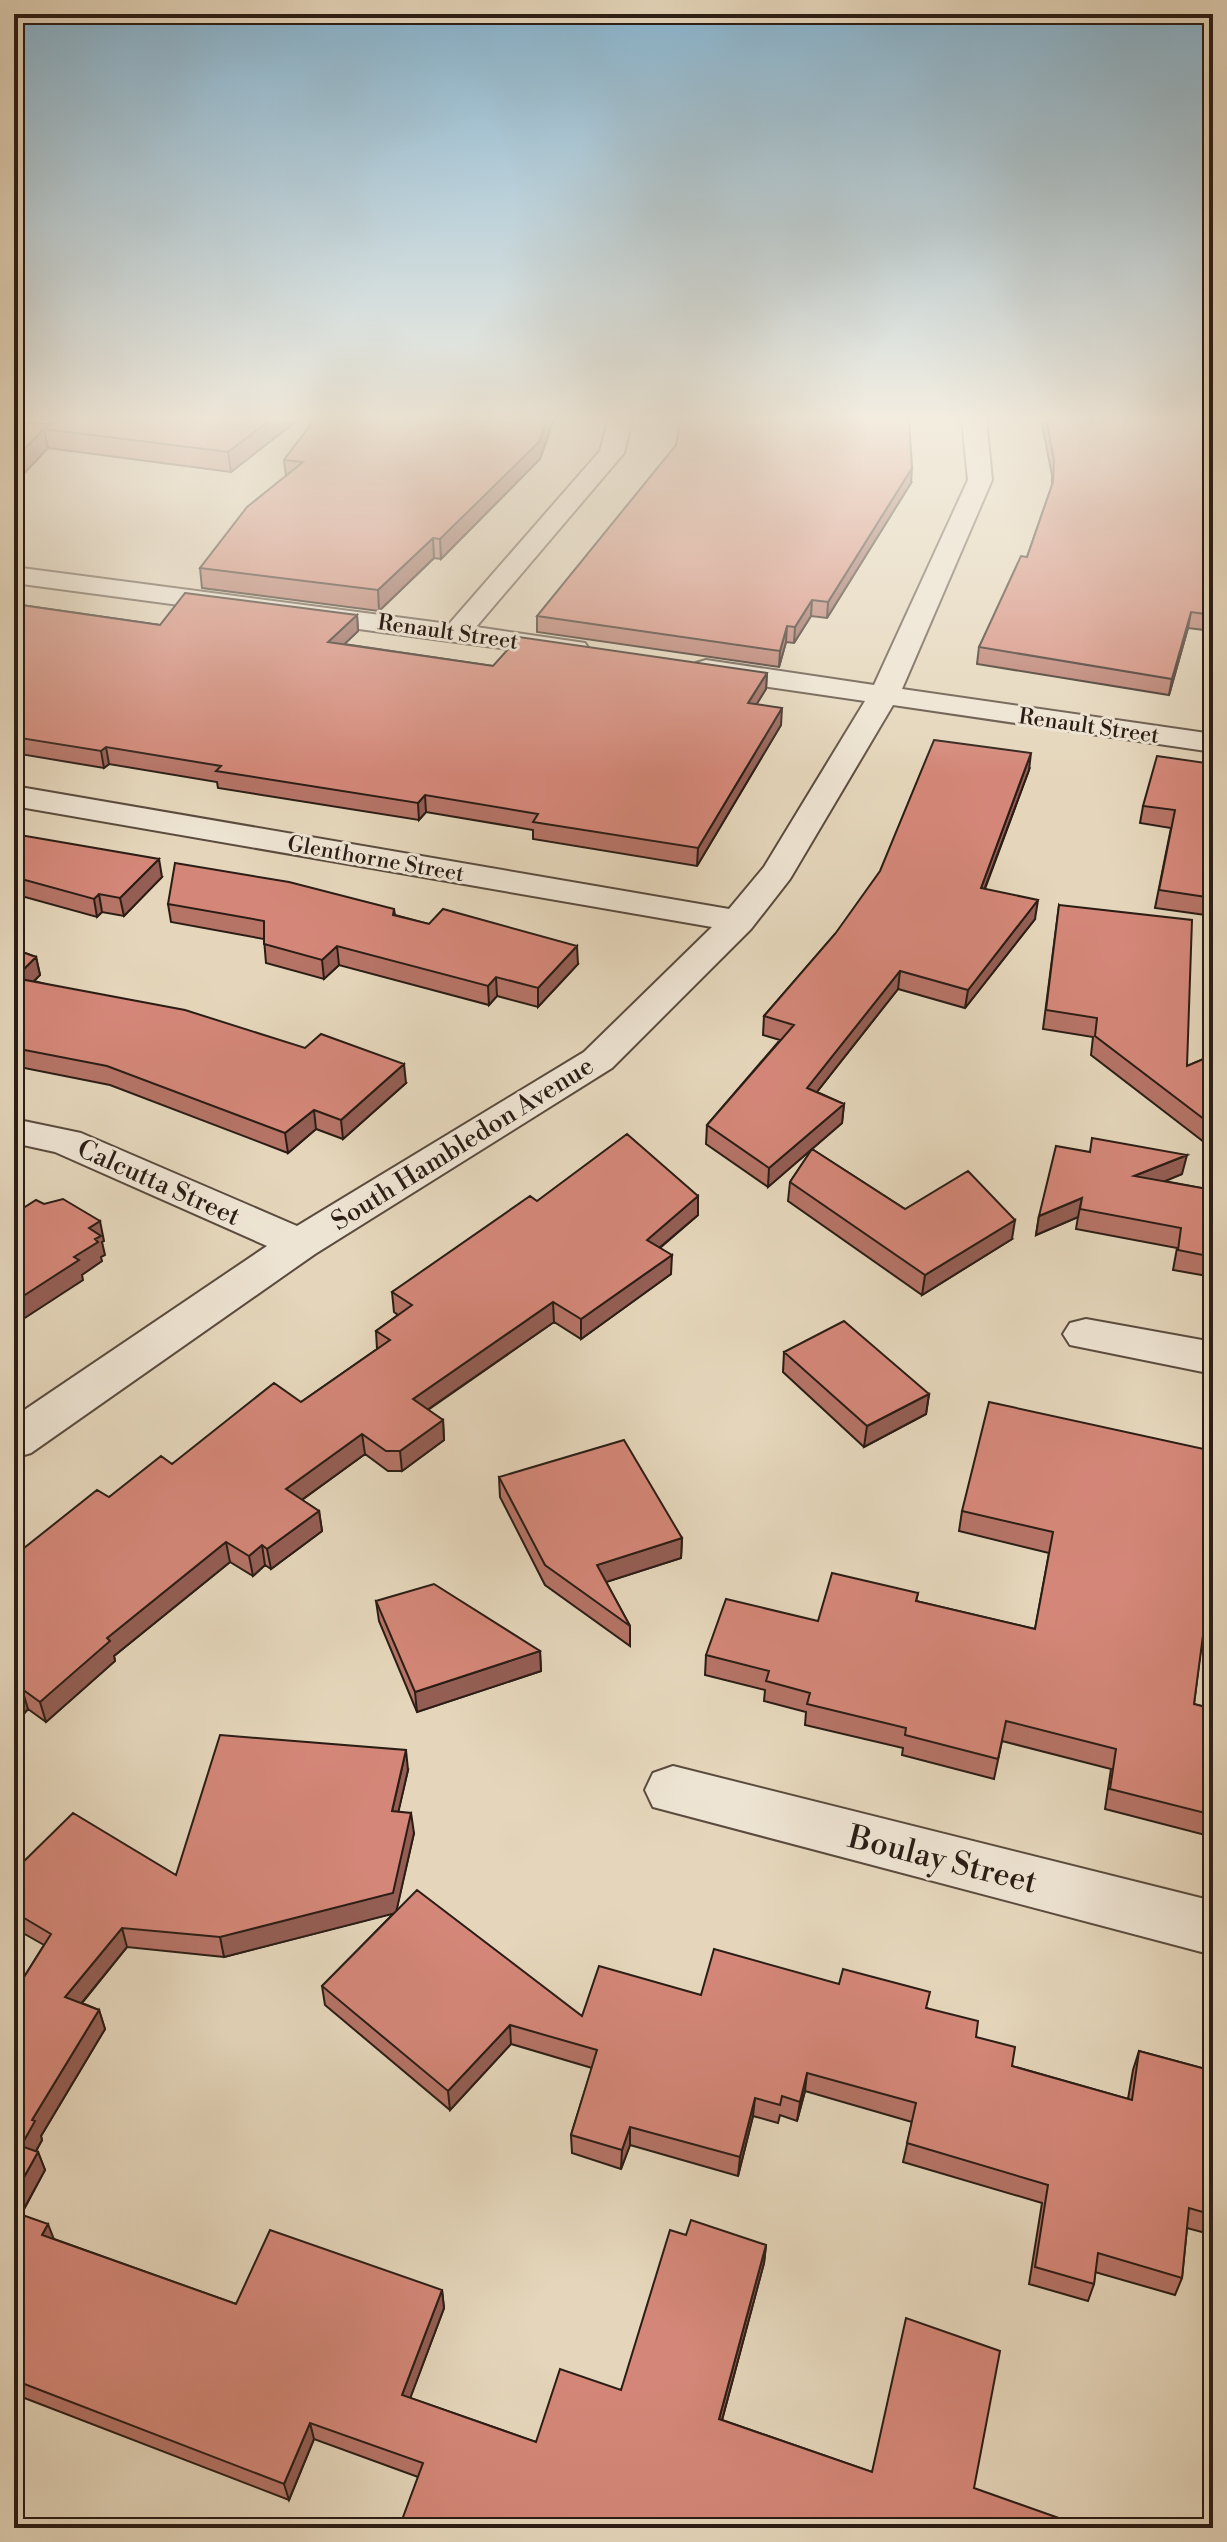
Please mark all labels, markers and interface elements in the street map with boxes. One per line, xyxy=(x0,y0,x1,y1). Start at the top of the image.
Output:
street label: Renault Street xyxy=(376,609,520,656)
street label: Renault Street xyxy=(1017,703,1161,750)
street label: Glenthorne Street xyxy=(285,831,466,888)
street label: South Hambledon Avenue xyxy=(326,1050,600,1238)
street label: Calcutta Street xyxy=(72,1133,245,1233)
street label: Boulay Street xyxy=(843,1817,1041,1903)

